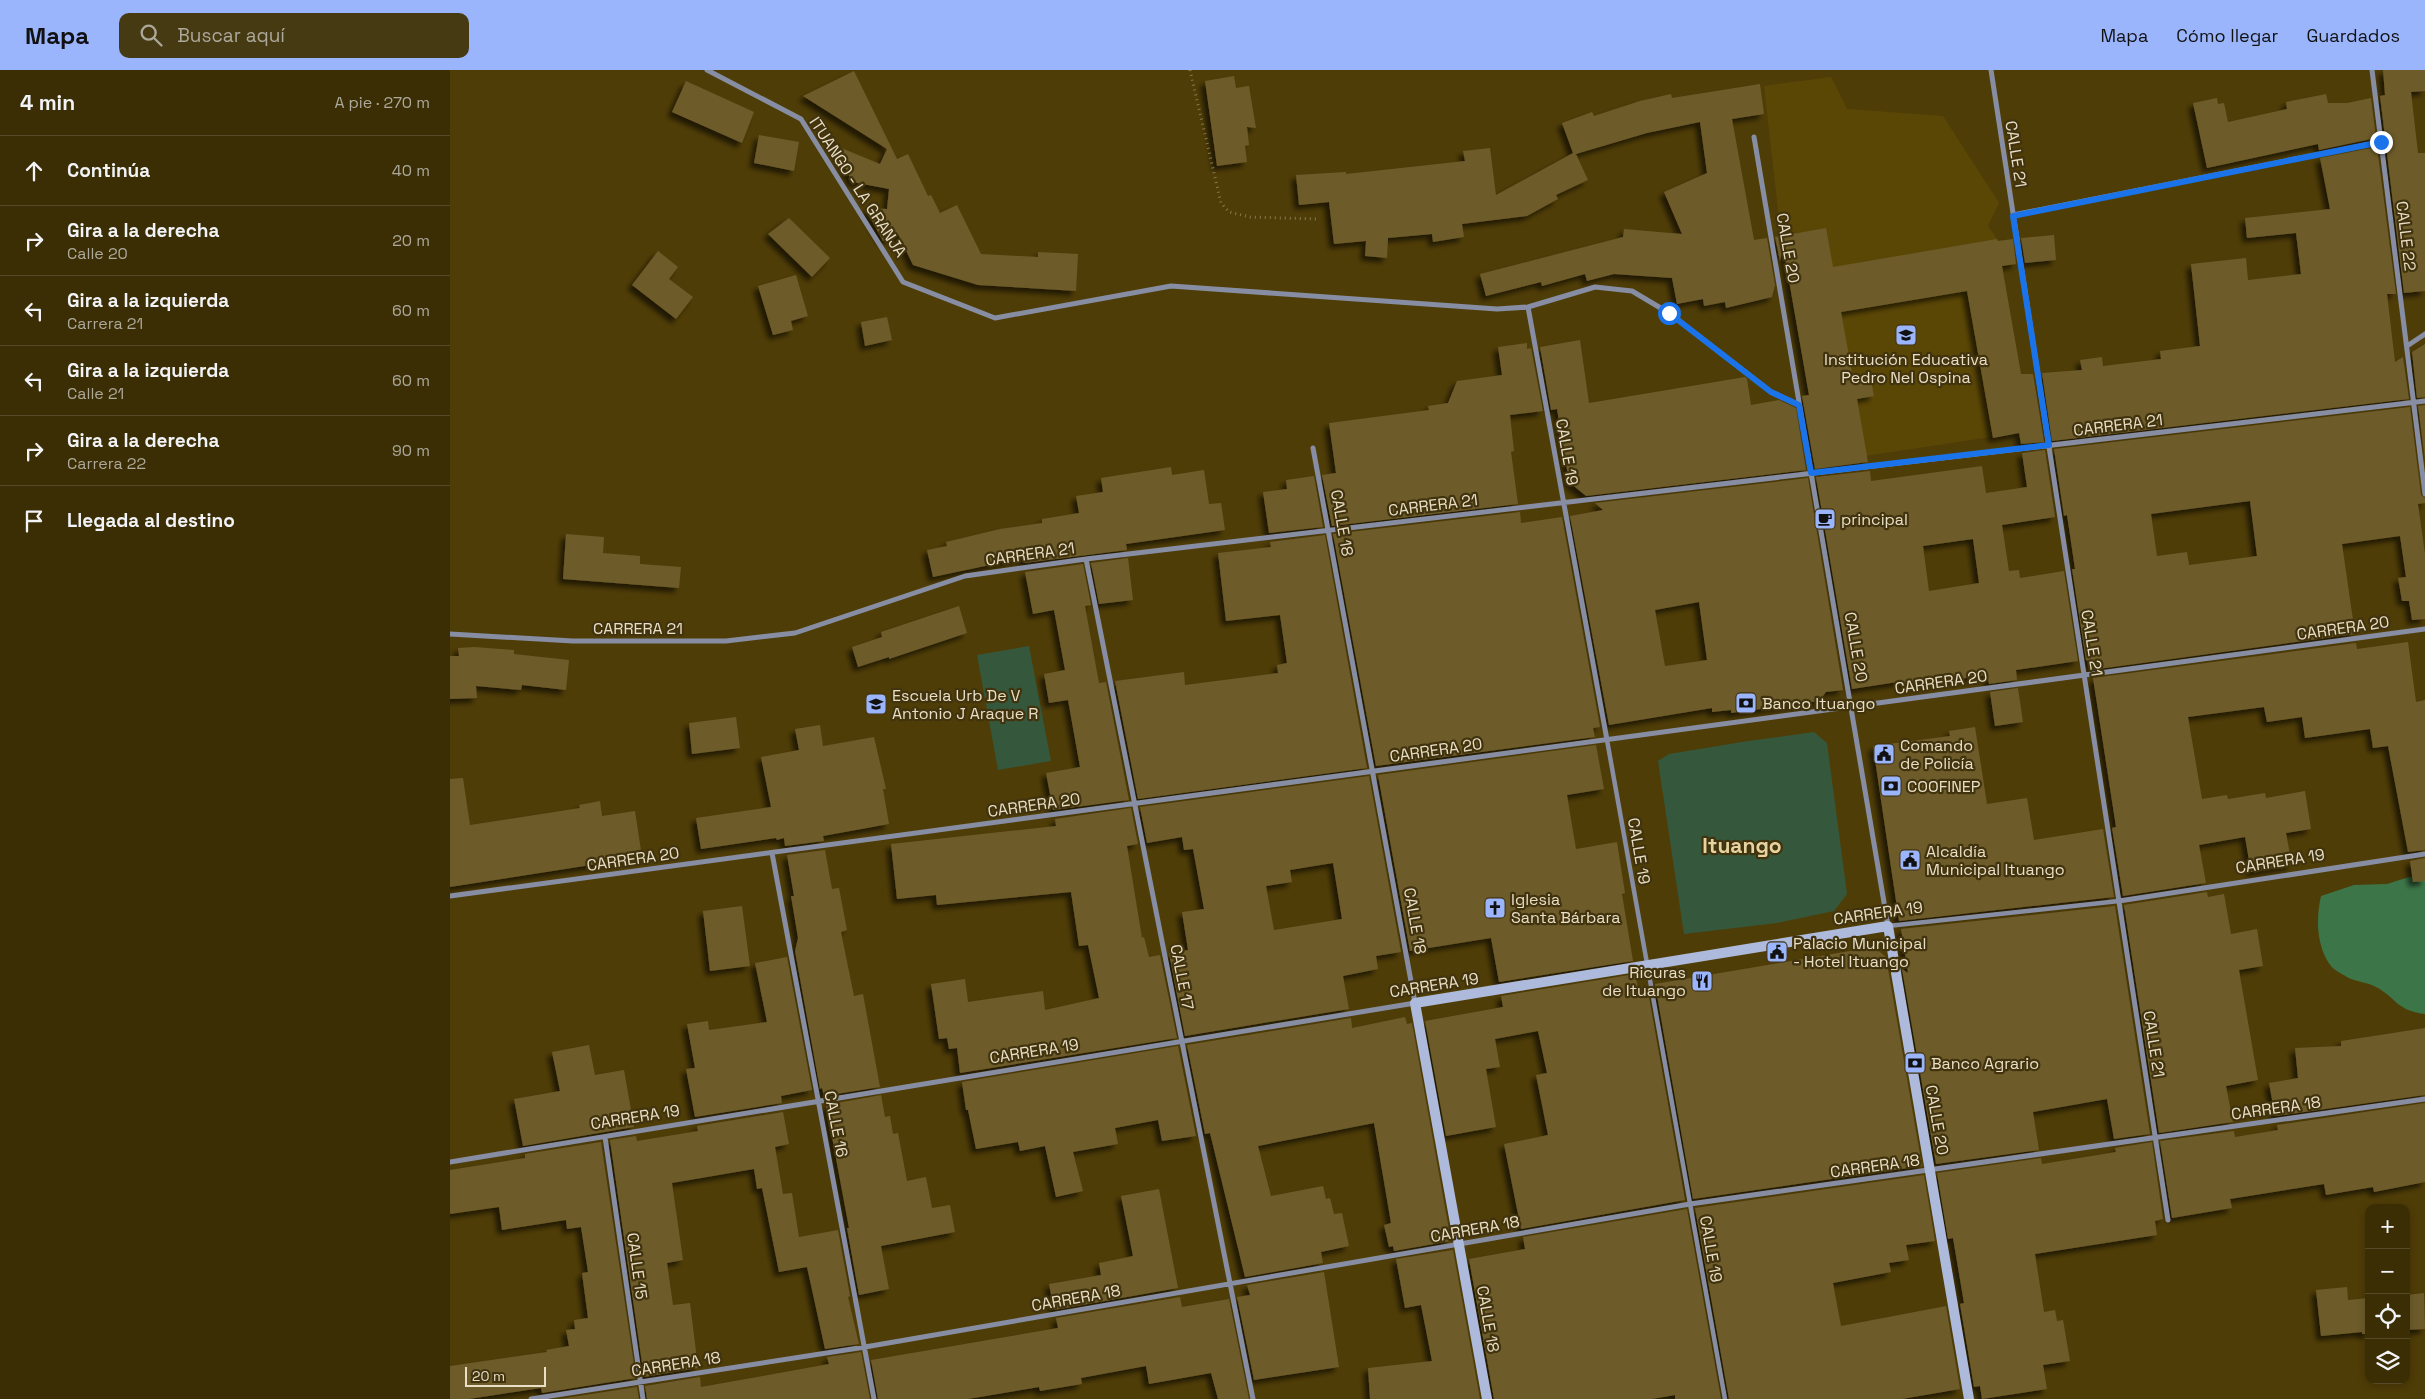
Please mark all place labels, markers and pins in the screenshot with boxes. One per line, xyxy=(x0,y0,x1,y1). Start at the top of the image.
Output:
school or university icon: Institución Educativa Pedro Nel Ospina xyxy=(1894,323,1918,347)
place label: Institución Educativa Pedro Nel Ospina xyxy=(1824,349,1988,388)
cafe icon: principal xyxy=(1813,507,1837,531)
place label: principal xyxy=(1841,509,1908,530)
place label: Escuela Urb De V Antonio J Araque R xyxy=(892,685,1038,724)
bank icon: Banco Ituango xyxy=(1734,691,1758,715)
school or university icon: Escuela Urb De V Antonio J Araque R xyxy=(864,692,888,716)
place label: Banco Ituango xyxy=(1762,693,1875,714)
place label: Comando de Policía xyxy=(1900,735,1974,774)
public building icon: Comando de Policía xyxy=(1872,742,1896,766)
bank icon: COOFINEP xyxy=(1879,774,1903,798)
place label: COOFINEP xyxy=(1907,776,1981,797)
place label: Alcaldía Municipal Ituango xyxy=(1926,841,2065,880)
public building icon: Alcaldía Municipal Ituango xyxy=(1898,848,1922,872)
place label: Iglesia Santa Bárbara xyxy=(1511,889,1621,928)
church icon: Iglesia Santa Bárbara xyxy=(1483,896,1507,920)
place label: Palacio Municipal - Hotel Ituango xyxy=(1793,933,1926,972)
public building icon: Palacio Municipal - Hotel Ituango xyxy=(1765,940,1789,964)
place label: Ricuras de Ituango xyxy=(1602,962,1686,1001)
restaurant icon: Ricuras de Ituango xyxy=(1690,969,1714,993)
bank icon: Banco Agrario xyxy=(1903,1051,1927,1075)
place label: Banco Agrario xyxy=(1931,1053,2039,1074)

